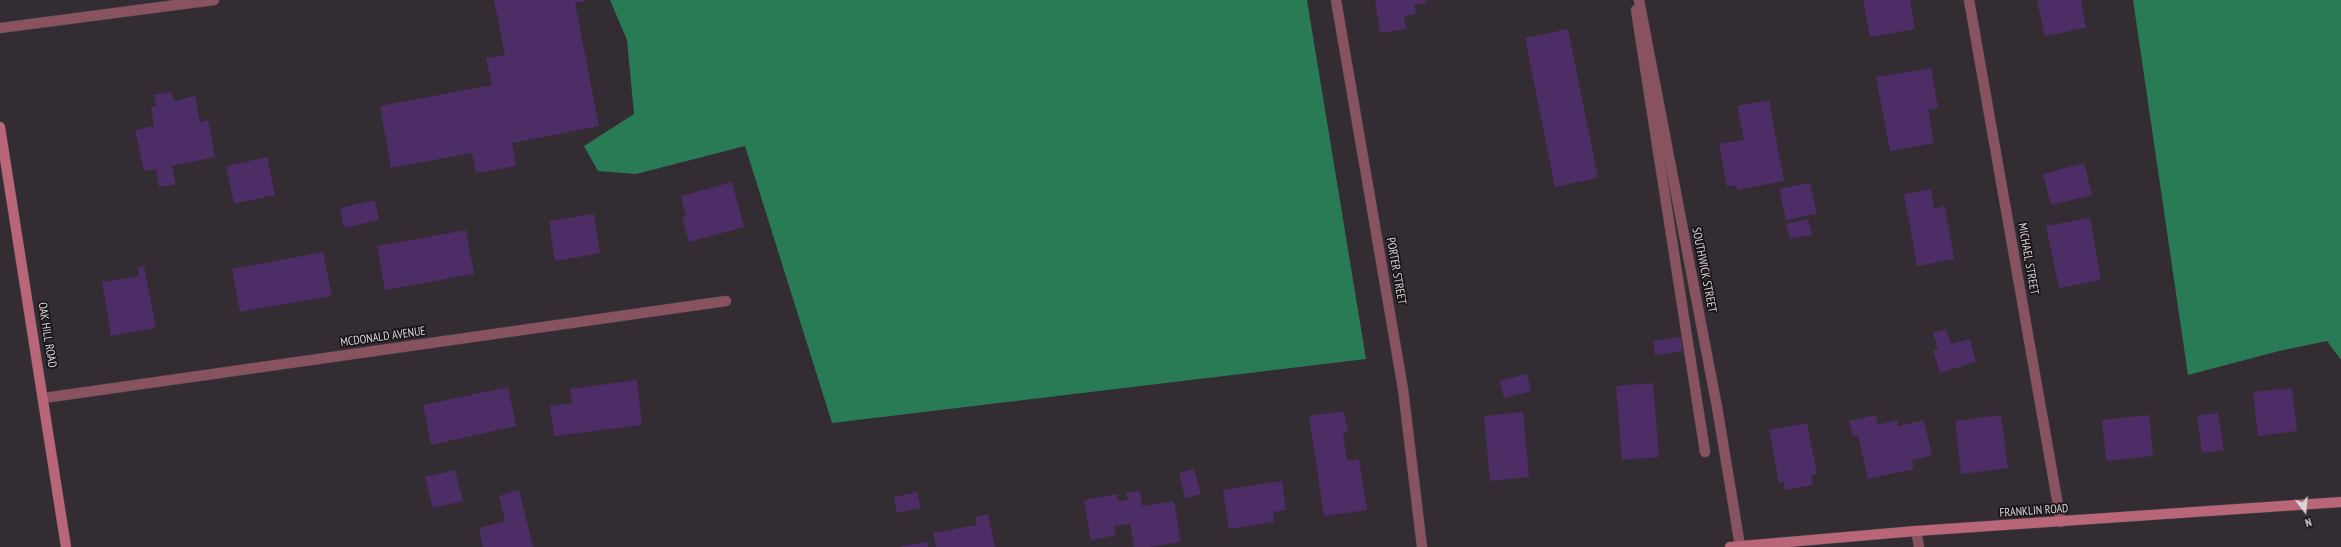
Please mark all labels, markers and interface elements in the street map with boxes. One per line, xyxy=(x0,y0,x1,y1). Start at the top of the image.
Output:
street label: MICHAEL STREET xyxy=(2015,222,2041,296)
street label: SOUTHWICK STREET xyxy=(1689,226,1719,314)
street label: PORTER STREET xyxy=(1383,236,1409,306)
street label: OAK HILL ROAD xyxy=(35,301,59,369)
street label: MCDONALD AVENUE xyxy=(340,324,426,350)
north arrow xyxy=(2285,491,2325,531)
street label: FRANKLIN ROAD xyxy=(1999,501,2069,521)
text: N xyxy=(2304,515,2313,530)

